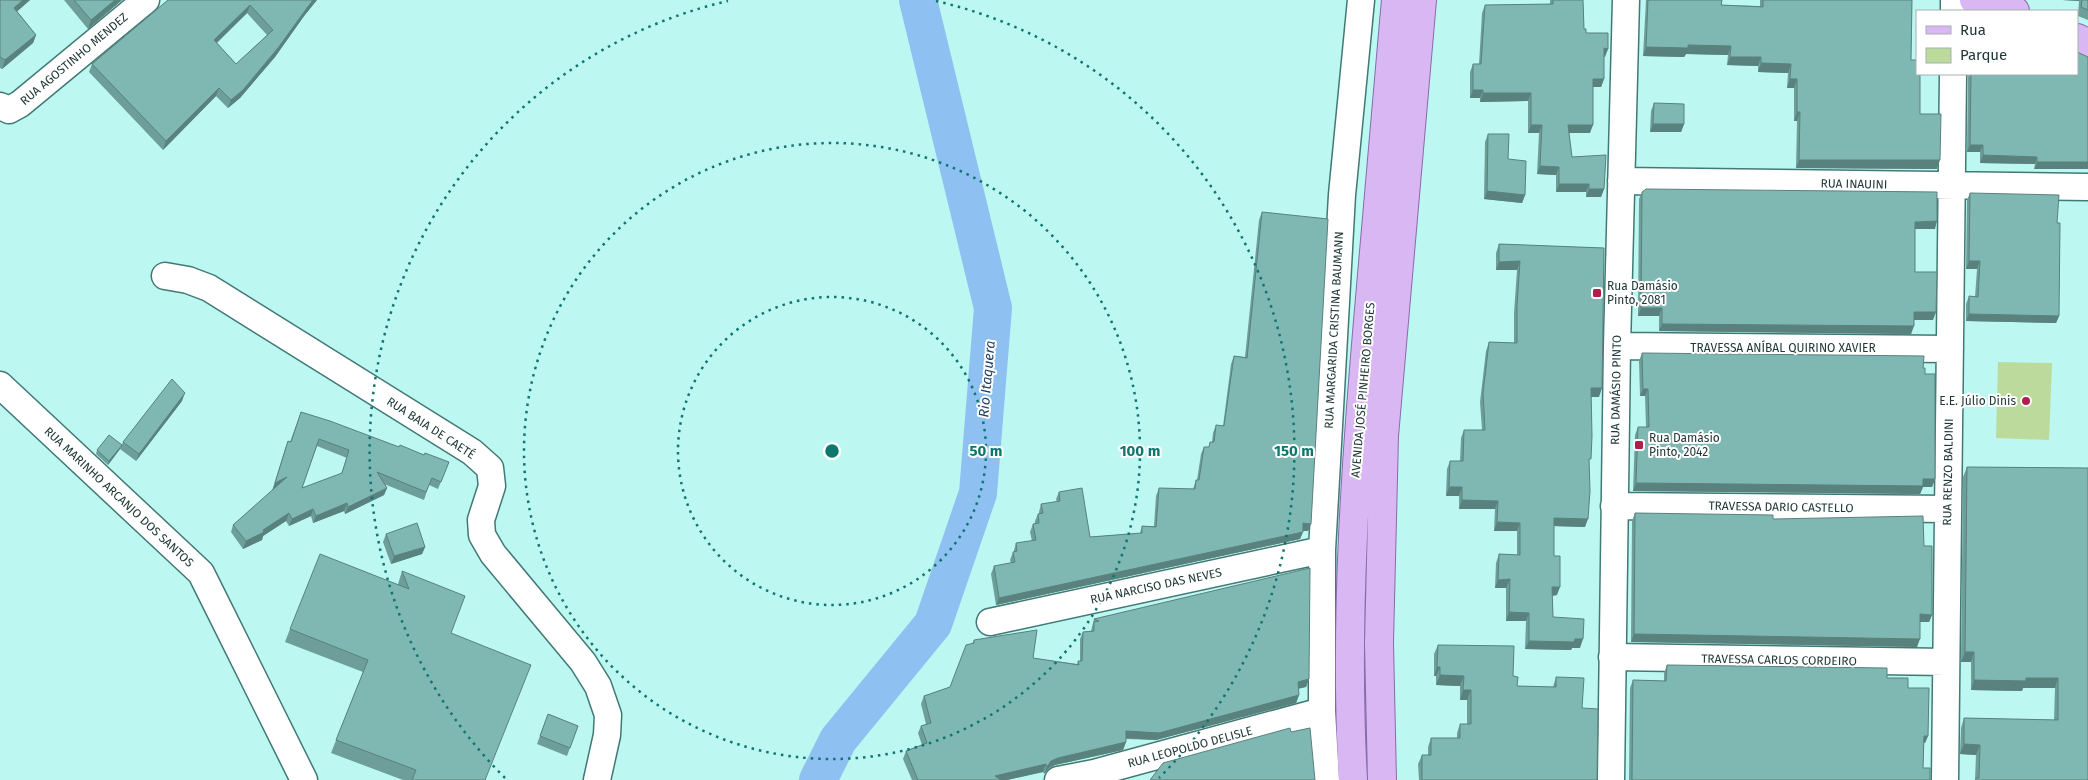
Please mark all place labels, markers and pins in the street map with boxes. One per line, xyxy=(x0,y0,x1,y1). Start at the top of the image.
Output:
place label: Rua Damásio Pinto, 2081 xyxy=(1607,279,1678,307)
marker: Rua Damásio Pinto, 2081 xyxy=(1591,287,1603,299)
place label: E.E. Júlio Dinis xyxy=(1939,394,2016,408)
marker: E.E. Júlio Dinis xyxy=(2020,395,2032,407)
place label: Rua Damásio Pinto, 2042 xyxy=(1649,431,1720,459)
marker: Rua Damásio Pinto, 2042 xyxy=(1633,439,1645,451)
centre of rings xyxy=(823,442,841,460)

